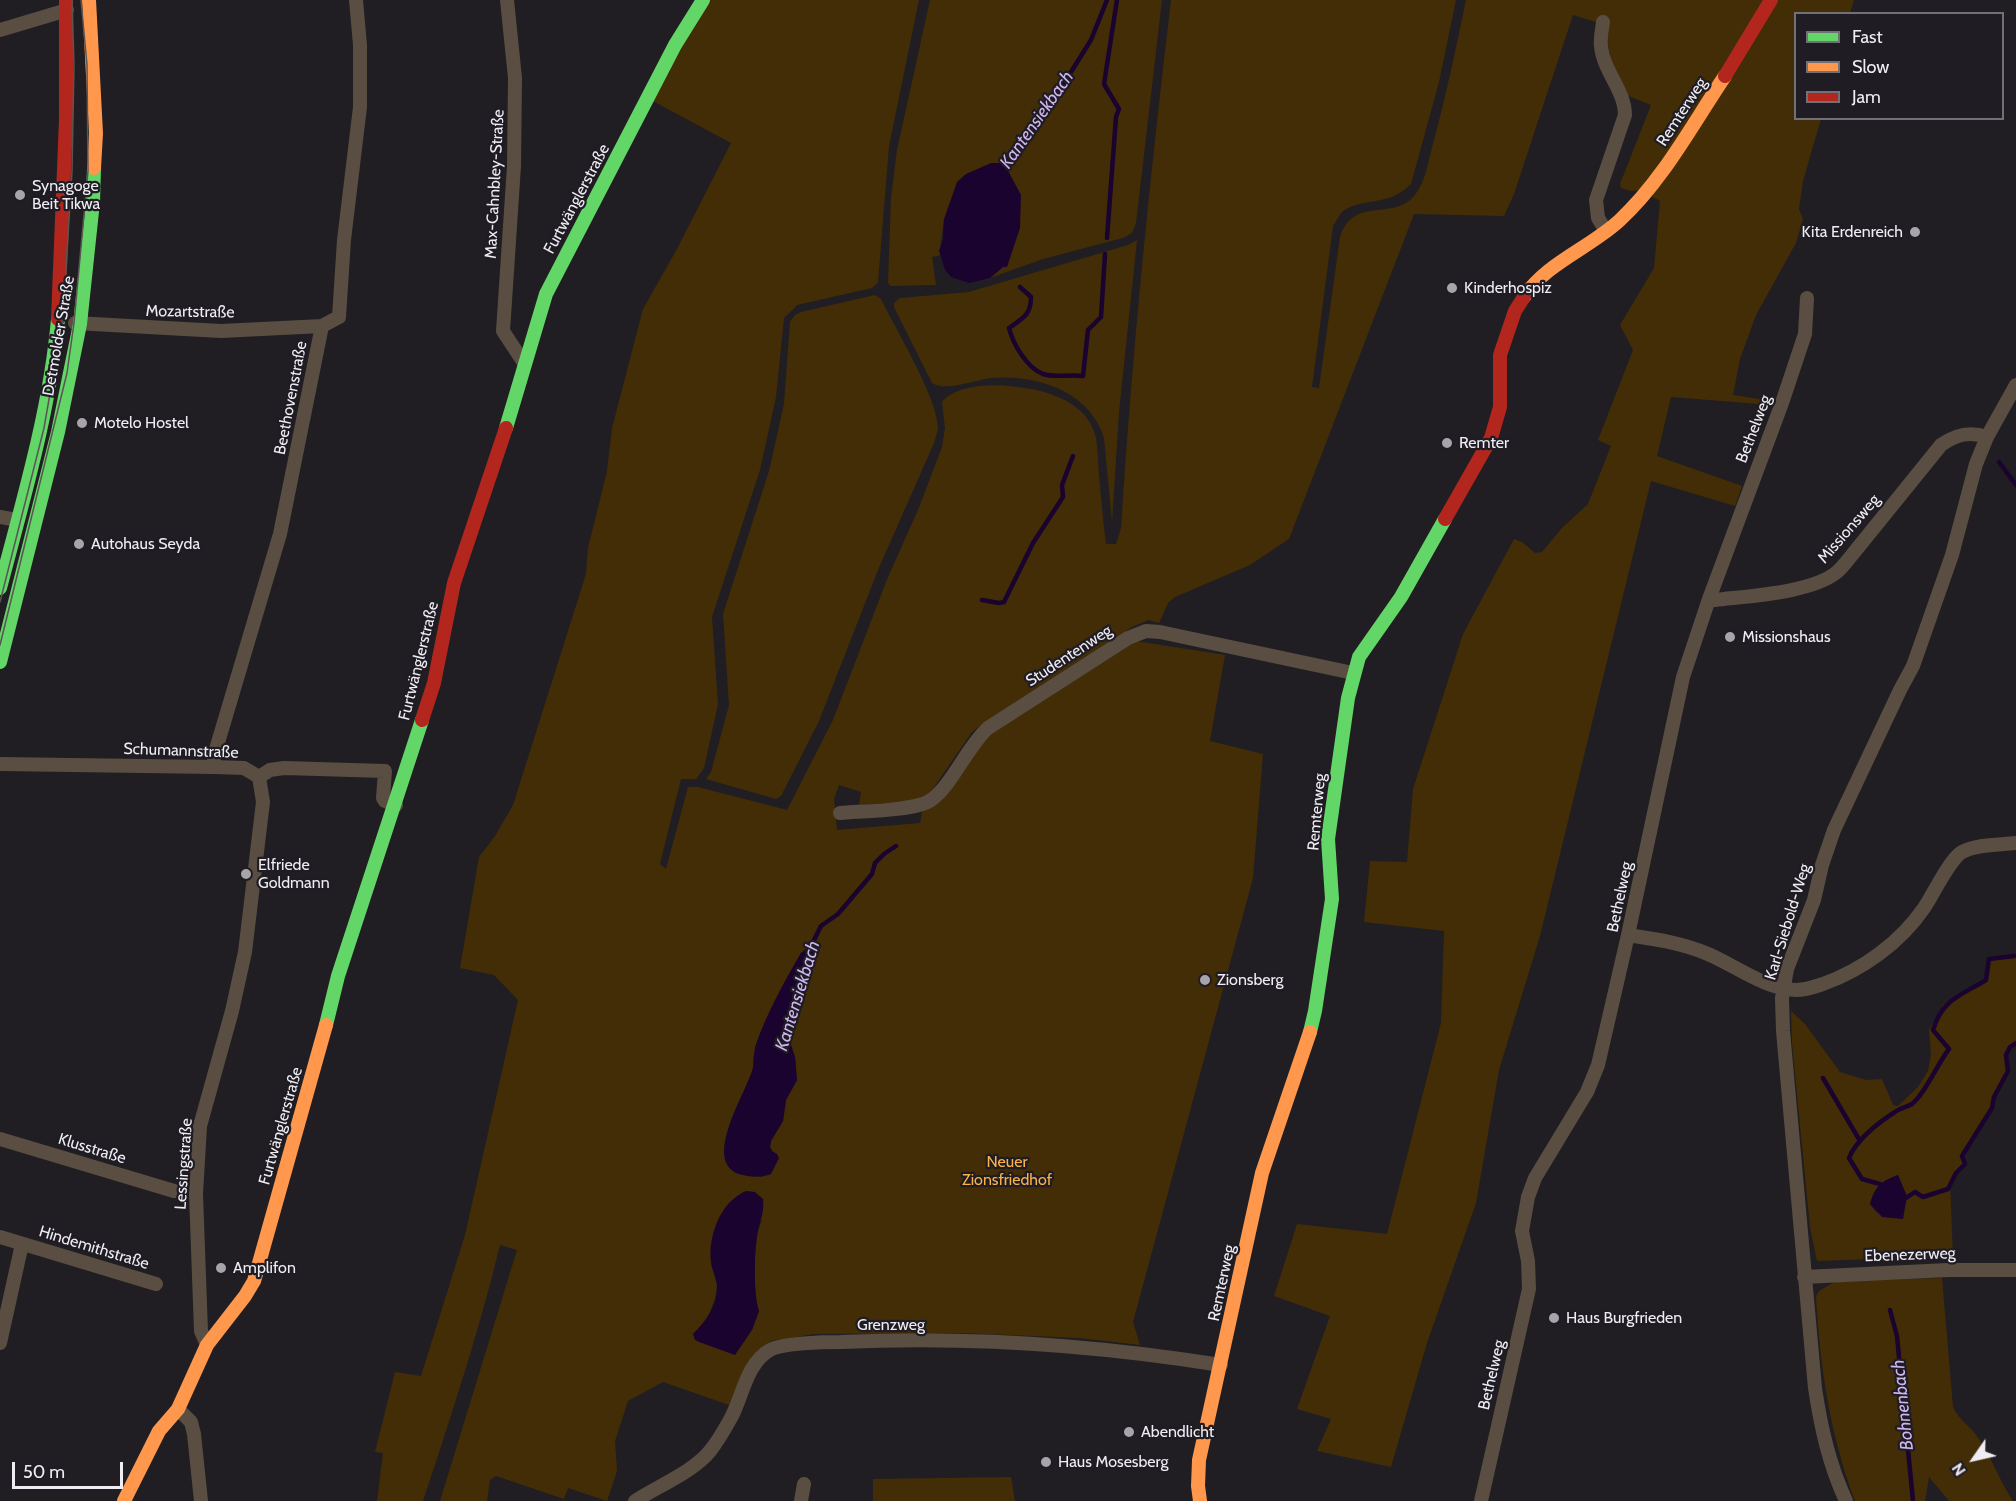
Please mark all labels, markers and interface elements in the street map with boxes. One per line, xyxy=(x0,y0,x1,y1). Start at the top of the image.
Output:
legend xyxy=(1794,12,2004,120)
text: Fast xyxy=(1852,26,1883,48)
text: Slow xyxy=(1852,56,1889,78)
water label: Kantensiekbach xyxy=(995,67,1079,173)
street label: Remterweg xyxy=(1653,74,1711,150)
text: Jam xyxy=(1852,86,1881,108)
street label: Max-Cahnbley-Straße xyxy=(481,109,509,259)
street label: Furtwänglerstraße xyxy=(540,141,614,257)
place label: Synagoge Beit Tikwa xyxy=(32,176,100,214)
marker: Synagoge Beit Tikwa xyxy=(13,188,27,202)
place label: Kita Erdenreich xyxy=(1802,222,1903,242)
marker: Kita Erdenreich xyxy=(1908,225,1922,239)
street label: Detmolder Straße xyxy=(39,274,79,398)
place label: Kinderhospiz xyxy=(1464,278,1552,298)
marker: Kinderhospiz xyxy=(1445,281,1459,295)
street label: Mozartstraße xyxy=(145,302,235,322)
street label: Beethovenstraße xyxy=(271,339,311,457)
street label: Bethelweg xyxy=(1732,392,1776,466)
place label: Motelo Hostel xyxy=(94,413,189,433)
marker: Motelo Hostel xyxy=(75,416,89,430)
place label: Remter xyxy=(1459,433,1509,453)
marker: Remter xyxy=(1440,436,1454,450)
street label: Missionsweg xyxy=(1814,491,1884,567)
place label: Autohaus Seyda xyxy=(91,534,200,554)
marker: Autohaus Seyda xyxy=(72,537,86,551)
street label: Furtwänglerstraße xyxy=(395,600,443,722)
street label: Studentenweg xyxy=(1022,621,1116,691)
place label: Missionshaus xyxy=(1742,627,1831,647)
marker: Missionshaus xyxy=(1723,630,1737,644)
street label: Schumannstraße xyxy=(123,739,239,763)
street label: Remterweg xyxy=(1304,772,1330,852)
place label: Elfriede Goldmann xyxy=(258,855,330,893)
street label: Bethelweg xyxy=(1603,860,1637,934)
street label: Karl-Siebold-Weg xyxy=(1761,862,1815,982)
marker: Elfriede Goldmann xyxy=(239,867,253,881)
water label: Kantensiekbach xyxy=(771,938,825,1054)
place label: Zionsberg xyxy=(1217,970,1283,990)
marker: Zionsberg xyxy=(1198,973,1212,987)
street label: Furtwänglerstraße xyxy=(255,1065,307,1187)
street label: Lessingstraße xyxy=(171,1118,197,1210)
street label: Klusstraße xyxy=(56,1130,128,1168)
park label: Neuer Zionsfriedhof xyxy=(962,1152,1052,1190)
street label: Hindemithstraße xyxy=(37,1222,151,1274)
street label: Remterweg xyxy=(1205,1243,1239,1323)
street label: Ebenezerweg xyxy=(1864,1244,1956,1266)
place label: Amplifon xyxy=(233,1258,296,1278)
marker: Amplifon xyxy=(214,1261,228,1275)
place label: Haus Burgfrieden xyxy=(1566,1308,1682,1328)
marker: Haus Burgfrieden xyxy=(1547,1311,1561,1325)
street label: Grenzweg xyxy=(857,1315,925,1335)
street label: Bethelweg xyxy=(1475,1338,1509,1412)
water label: Bohnenbach xyxy=(1888,1359,1918,1451)
place label: Abendlicht xyxy=(1141,1422,1214,1442)
marker: Abendlicht xyxy=(1122,1425,1136,1439)
north arrow xyxy=(1944,1429,2004,1489)
scale bar xyxy=(15,1450,126,1488)
place label: Haus Mosesberg xyxy=(1058,1452,1168,1472)
marker: Haus Mosesberg xyxy=(1039,1455,1053,1469)
text: N xyxy=(1948,1459,1970,1479)
text: 50 m xyxy=(23,1461,65,1483)

